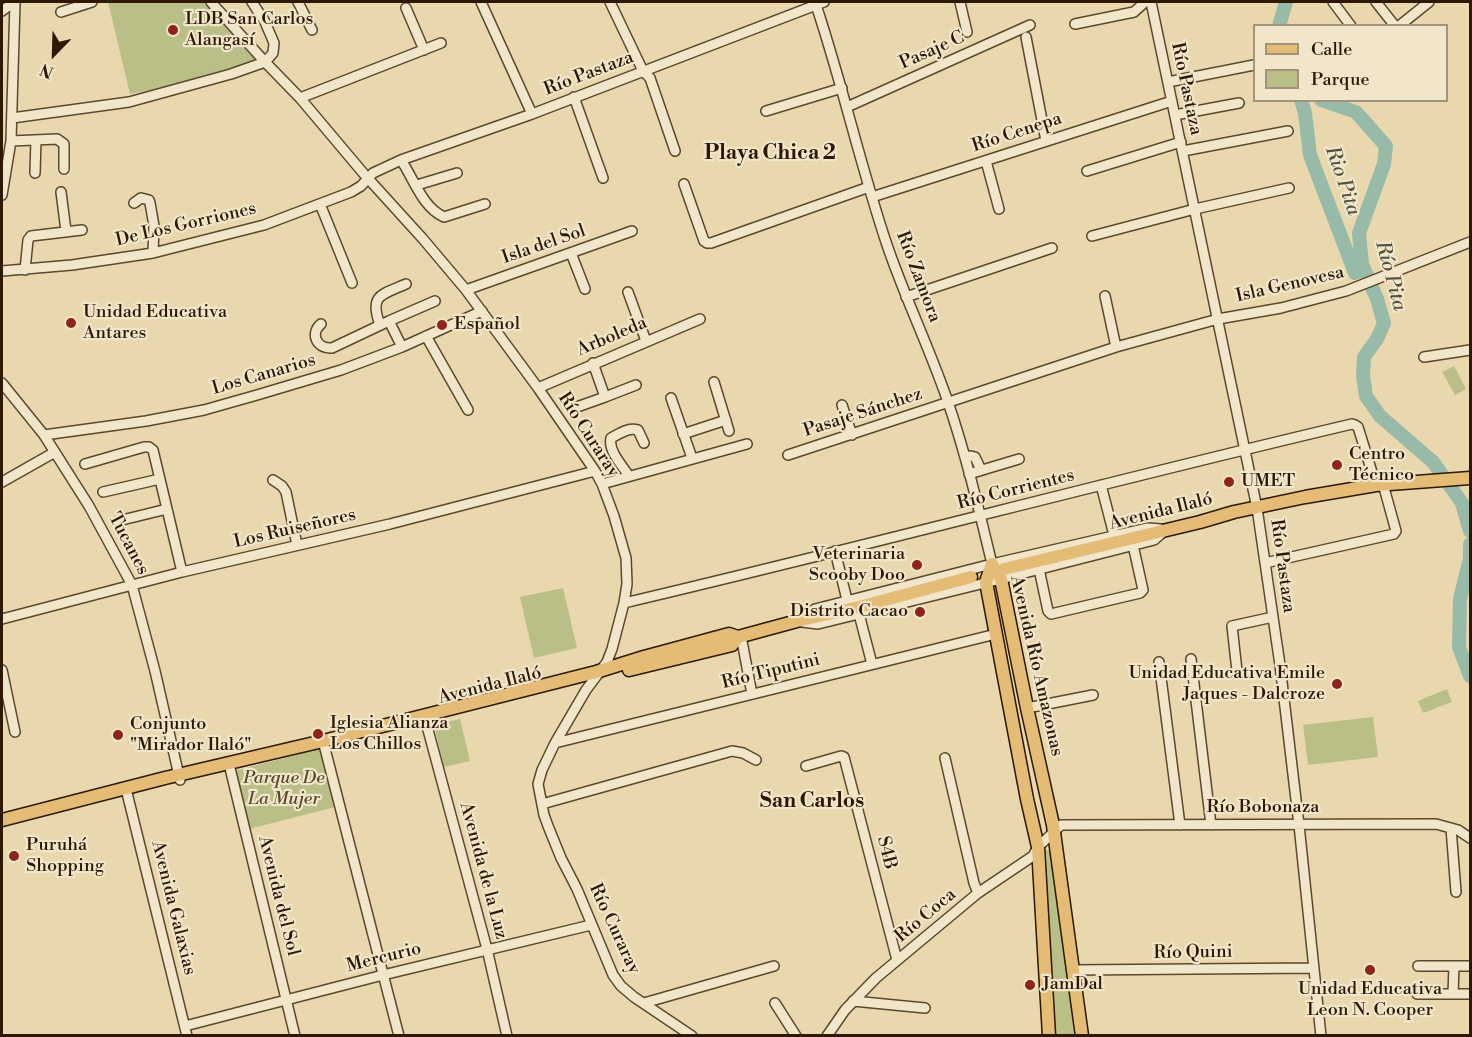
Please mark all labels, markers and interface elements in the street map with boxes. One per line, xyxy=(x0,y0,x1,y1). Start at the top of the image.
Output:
place label: LDB San Carlos Alangasí xyxy=(185,9,313,52)
marker: LDB San Carlos Alangasí xyxy=(166,23,180,37)
north arrow xyxy=(24,24,84,84)
legend xyxy=(1253,24,1448,102)
street label: Pasaje C xyxy=(896,27,968,75)
text: Calle xyxy=(1311,38,1352,61)
street label: Río Pastaza xyxy=(1166,41,1206,137)
street label: Río Pastaza xyxy=(541,47,637,101)
text: N xyxy=(37,59,57,82)
text: Parque xyxy=(1311,68,1370,91)
street label: Río Cenepa xyxy=(969,108,1065,158)
district label: Playa Chica 2 xyxy=(704,141,836,167)
water label: Rio Pita xyxy=(1319,143,1365,219)
street label: De Los Gorriones xyxy=(114,198,258,252)
street label: Isla del Sol xyxy=(499,221,589,269)
street label: Río Zamora xyxy=(891,228,945,326)
water label: Río Pita xyxy=(1369,238,1411,314)
street label: Isla Genovesa xyxy=(1234,262,1346,308)
place label: Unidad Educativa Antares xyxy=(83,302,227,344)
street label: Arboleda xyxy=(574,313,650,361)
place label: Español xyxy=(454,314,520,336)
marker: Unidad Educativa Antares xyxy=(64,316,78,330)
marker: Español xyxy=(435,318,449,332)
street label: Los Canarios xyxy=(210,350,318,400)
street label: Pasaje Sánchez xyxy=(801,384,925,442)
street label: Río Curaray xyxy=(553,388,623,482)
place label: Centro Técnico xyxy=(1349,444,1414,486)
marker: Centro Técnico xyxy=(1330,458,1344,472)
street label: Río Corrientes xyxy=(955,465,1077,515)
place label: UMET xyxy=(1241,471,1295,493)
marker: UMET xyxy=(1222,475,1236,489)
street label: Avenida Ilaló xyxy=(1107,489,1215,535)
street label: Los Ruiseñores xyxy=(232,504,358,554)
street label: Tucanes xyxy=(103,509,153,579)
street label: Río Pastaza xyxy=(1265,518,1299,614)
place label: Veterinaria Scooby Doo xyxy=(809,544,905,586)
marker: Veterinaria Scooby Doo xyxy=(910,558,924,572)
street label: Avenida Río Amazonas xyxy=(1005,574,1067,758)
place label: Distrito Cacao xyxy=(790,601,908,623)
marker: Distrito Cacao xyxy=(913,605,927,619)
street label: Río Tiputini xyxy=(720,649,822,695)
street label: Avenida Ilaló xyxy=(436,663,544,709)
place label: Unidad Educativa Emile Jaques - Dalcroze xyxy=(1129,663,1325,706)
marker: Unidad Educativa Emile Jaques - Dalcroze xyxy=(1330,677,1344,691)
place label: Iglesia Alianza Los Chillos xyxy=(330,713,448,756)
place label: Conjunto "Mirador Ilaló" xyxy=(130,714,251,756)
marker: Iglesia Alianza Los Chillos xyxy=(311,727,325,741)
marker: Conjunto "Mirador Ilaló" xyxy=(111,728,125,742)
park label: Parque De La Mujer xyxy=(243,768,325,810)
district label: San Carlos xyxy=(760,789,864,815)
street label: Río Bobonaza xyxy=(1207,797,1319,819)
street label: Avenida de la Luz xyxy=(454,800,512,942)
street label: Avenida del Sol xyxy=(253,834,303,958)
street label: S4B xyxy=(871,834,901,872)
place label: Puruhá Shopping xyxy=(26,835,104,878)
street label: Avenida Galaxias xyxy=(146,839,200,977)
marker: Puruhá Shopping xyxy=(7,849,21,863)
street label: Río Curaray xyxy=(584,880,644,978)
street label: Río Coca xyxy=(891,884,961,948)
street label: Mercurio xyxy=(344,938,424,978)
street label: Río Quini xyxy=(1153,942,1233,964)
marker: Unidad Educativa Leon N. Cooper xyxy=(1363,963,1377,977)
place label: JamDal xyxy=(1042,974,1103,996)
marker: JamDal xyxy=(1023,978,1037,992)
place label: Unidad Educativa Leon N. Cooper xyxy=(1298,979,1442,1022)

